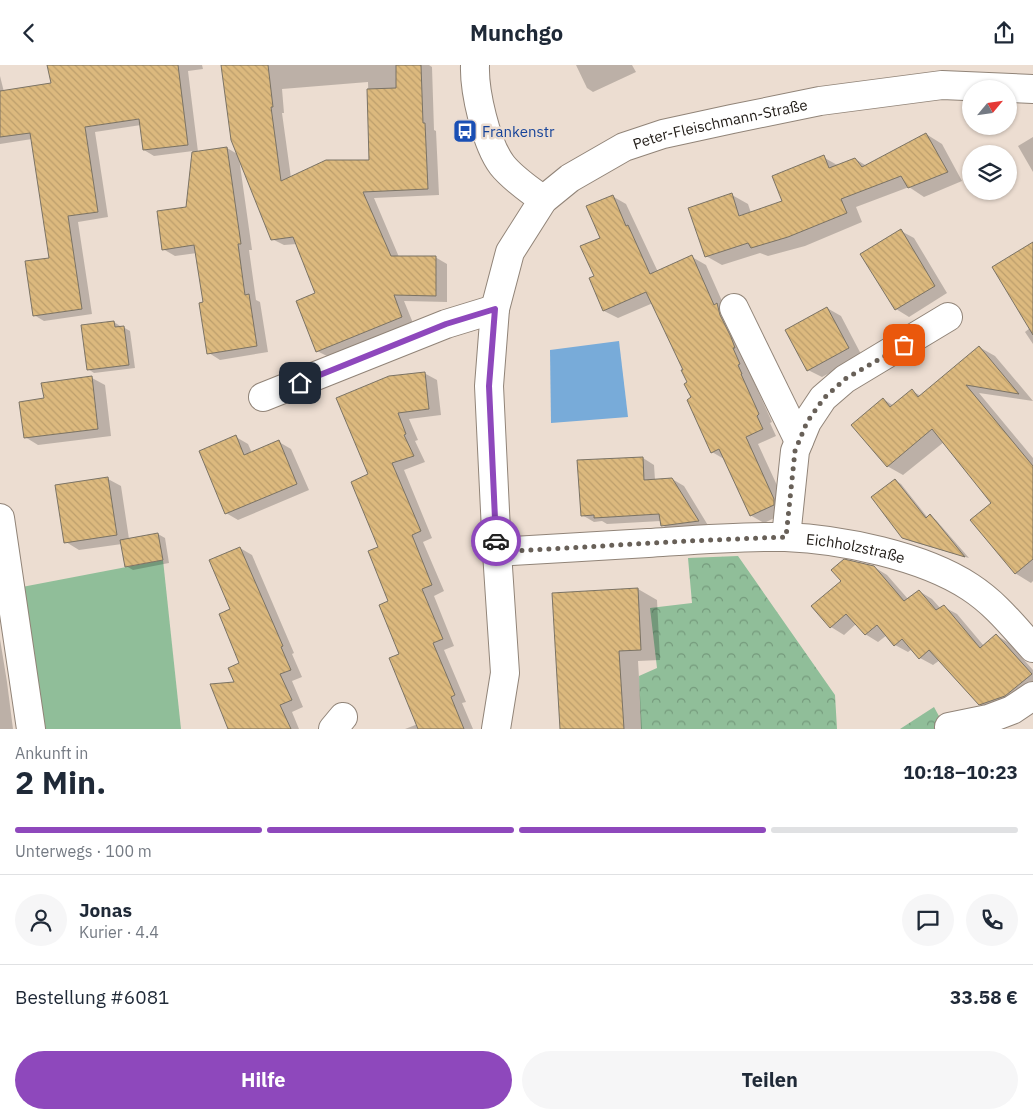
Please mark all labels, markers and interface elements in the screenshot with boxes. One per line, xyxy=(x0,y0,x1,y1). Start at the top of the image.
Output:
text: Munchgo xyxy=(470,18,563,47)
icon: back xyxy=(15,19,43,47)
icon: share xyxy=(990,19,1018,47)
north arrow xyxy=(962,80,1018,135)
map controls xyxy=(962,80,1017,200)
street label: Peter-Fleischmann-Straße xyxy=(630,94,809,153)
bus stop icon: Frankenstr xyxy=(452,118,478,144)
place label: Frankenstr xyxy=(482,122,555,141)
button: layers xyxy=(962,145,1017,200)
pin xyxy=(883,324,925,366)
icon: bag xyxy=(890,331,918,359)
pin xyxy=(279,362,321,404)
icon: home xyxy=(286,369,314,397)
courier xyxy=(471,516,521,566)
icon: car xyxy=(482,527,510,555)
street label: Eichholzstraße xyxy=(805,529,907,567)
text: Ankunft in xyxy=(15,743,88,763)
text: 10:18–10:23 xyxy=(903,760,1018,784)
text: 2 Min. xyxy=(15,761,106,803)
text: Unterwegs · 100 m xyxy=(15,841,152,861)
button: person xyxy=(15,894,67,946)
button: chat xyxy=(902,894,954,946)
button: phone xyxy=(966,894,1018,946)
text: Jonas xyxy=(79,898,132,922)
text: Kurier · 4.4 xyxy=(79,922,159,942)
text: Bestellung #6081 xyxy=(15,985,169,1009)
text: 33.58 € xyxy=(950,985,1018,1009)
button: Hilfe xyxy=(15,1051,512,1109)
button: Teilen xyxy=(522,1051,1018,1109)

